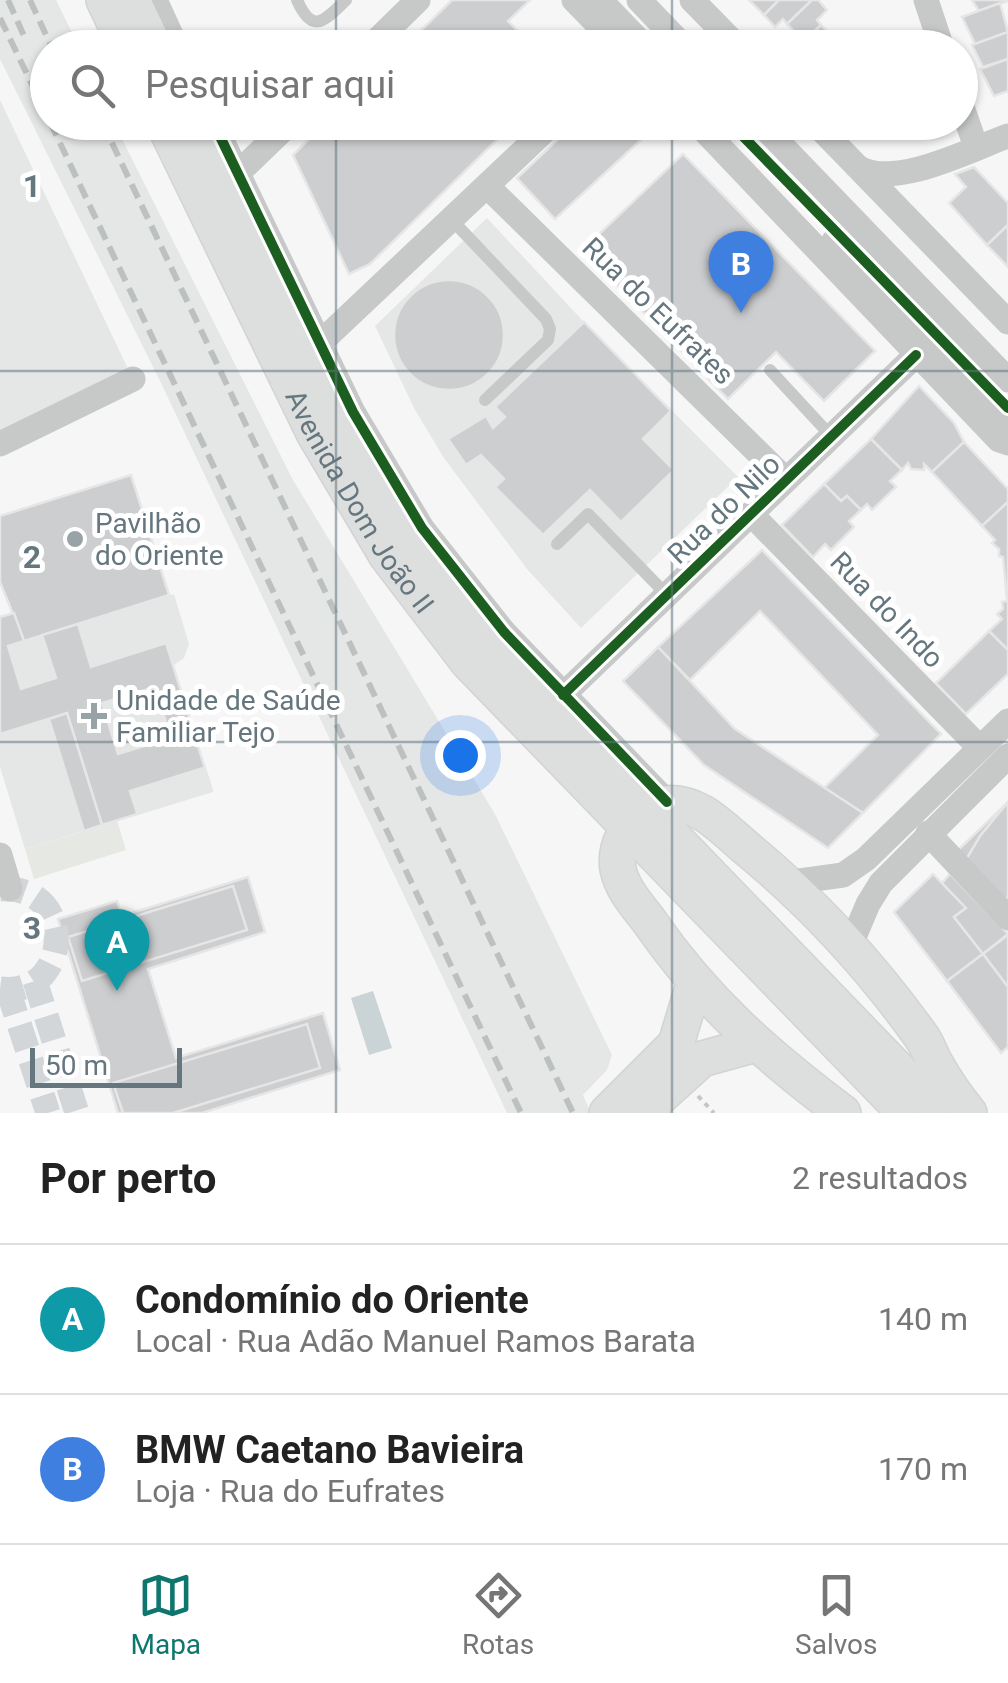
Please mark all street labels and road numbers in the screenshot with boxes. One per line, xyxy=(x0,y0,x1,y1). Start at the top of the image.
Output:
street label: Rua do Eufrates xyxy=(576,231,740,391)
street label: Avenida Dom João II xyxy=(279,384,441,620)
street label: Rua do Nilo xyxy=(661,447,787,571)
street label: Rua do Indo xyxy=(824,545,950,675)

